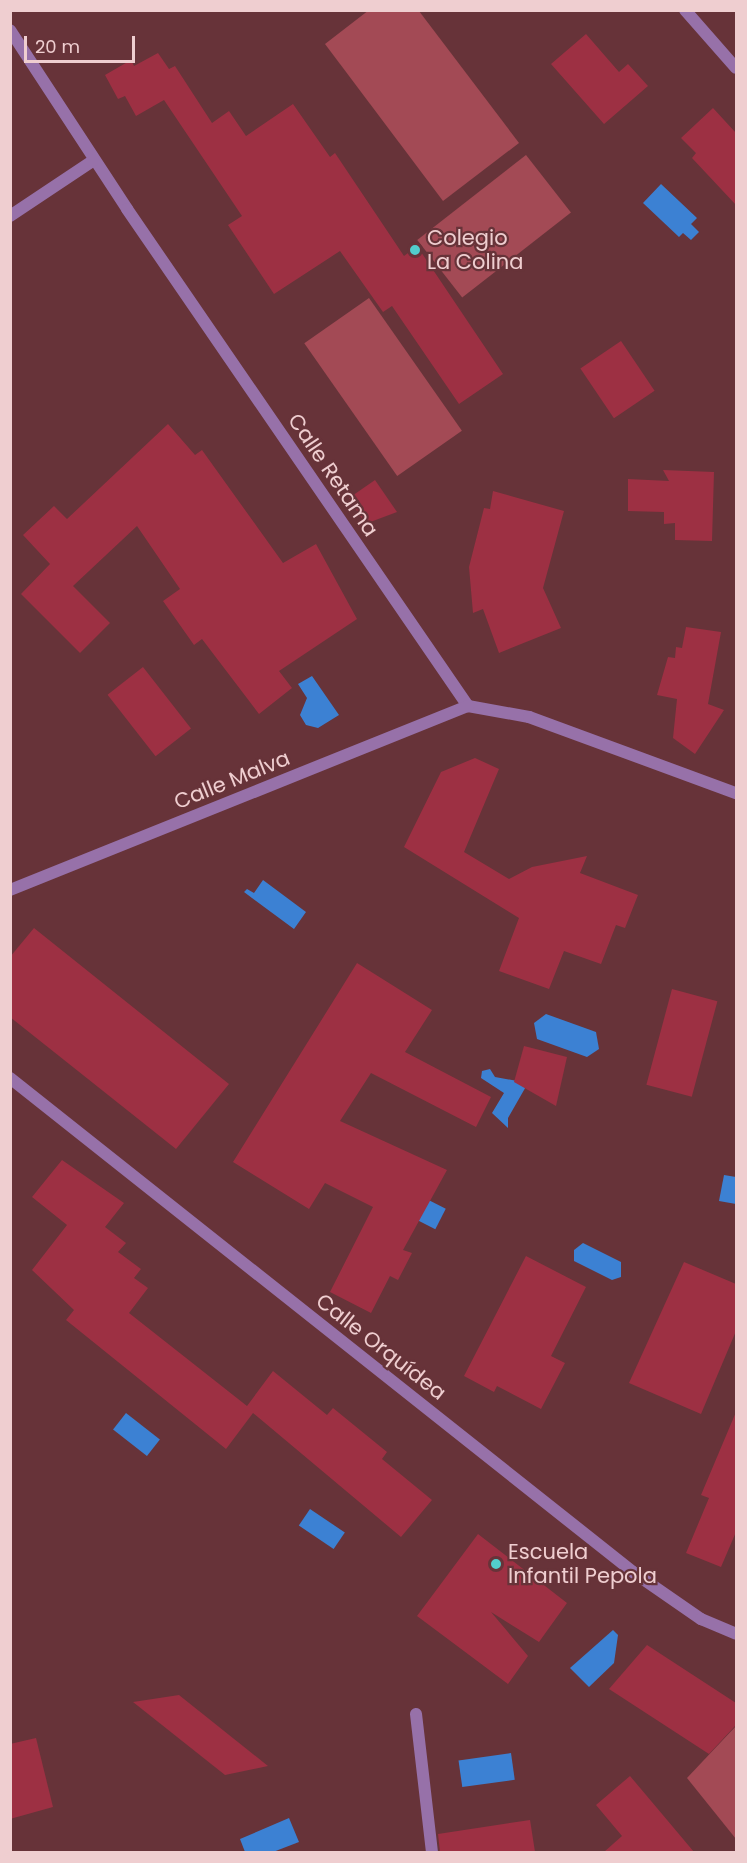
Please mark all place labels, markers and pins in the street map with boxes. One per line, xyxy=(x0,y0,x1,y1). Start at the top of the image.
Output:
place label: Colegio La Colina xyxy=(427,225,523,275)
marker: Colegio La Colina xyxy=(408,243,422,257)
place label: Escuela Infantil Pepola xyxy=(508,1539,657,1589)
marker: Escuela Infantil Pepola xyxy=(489,1557,503,1571)

